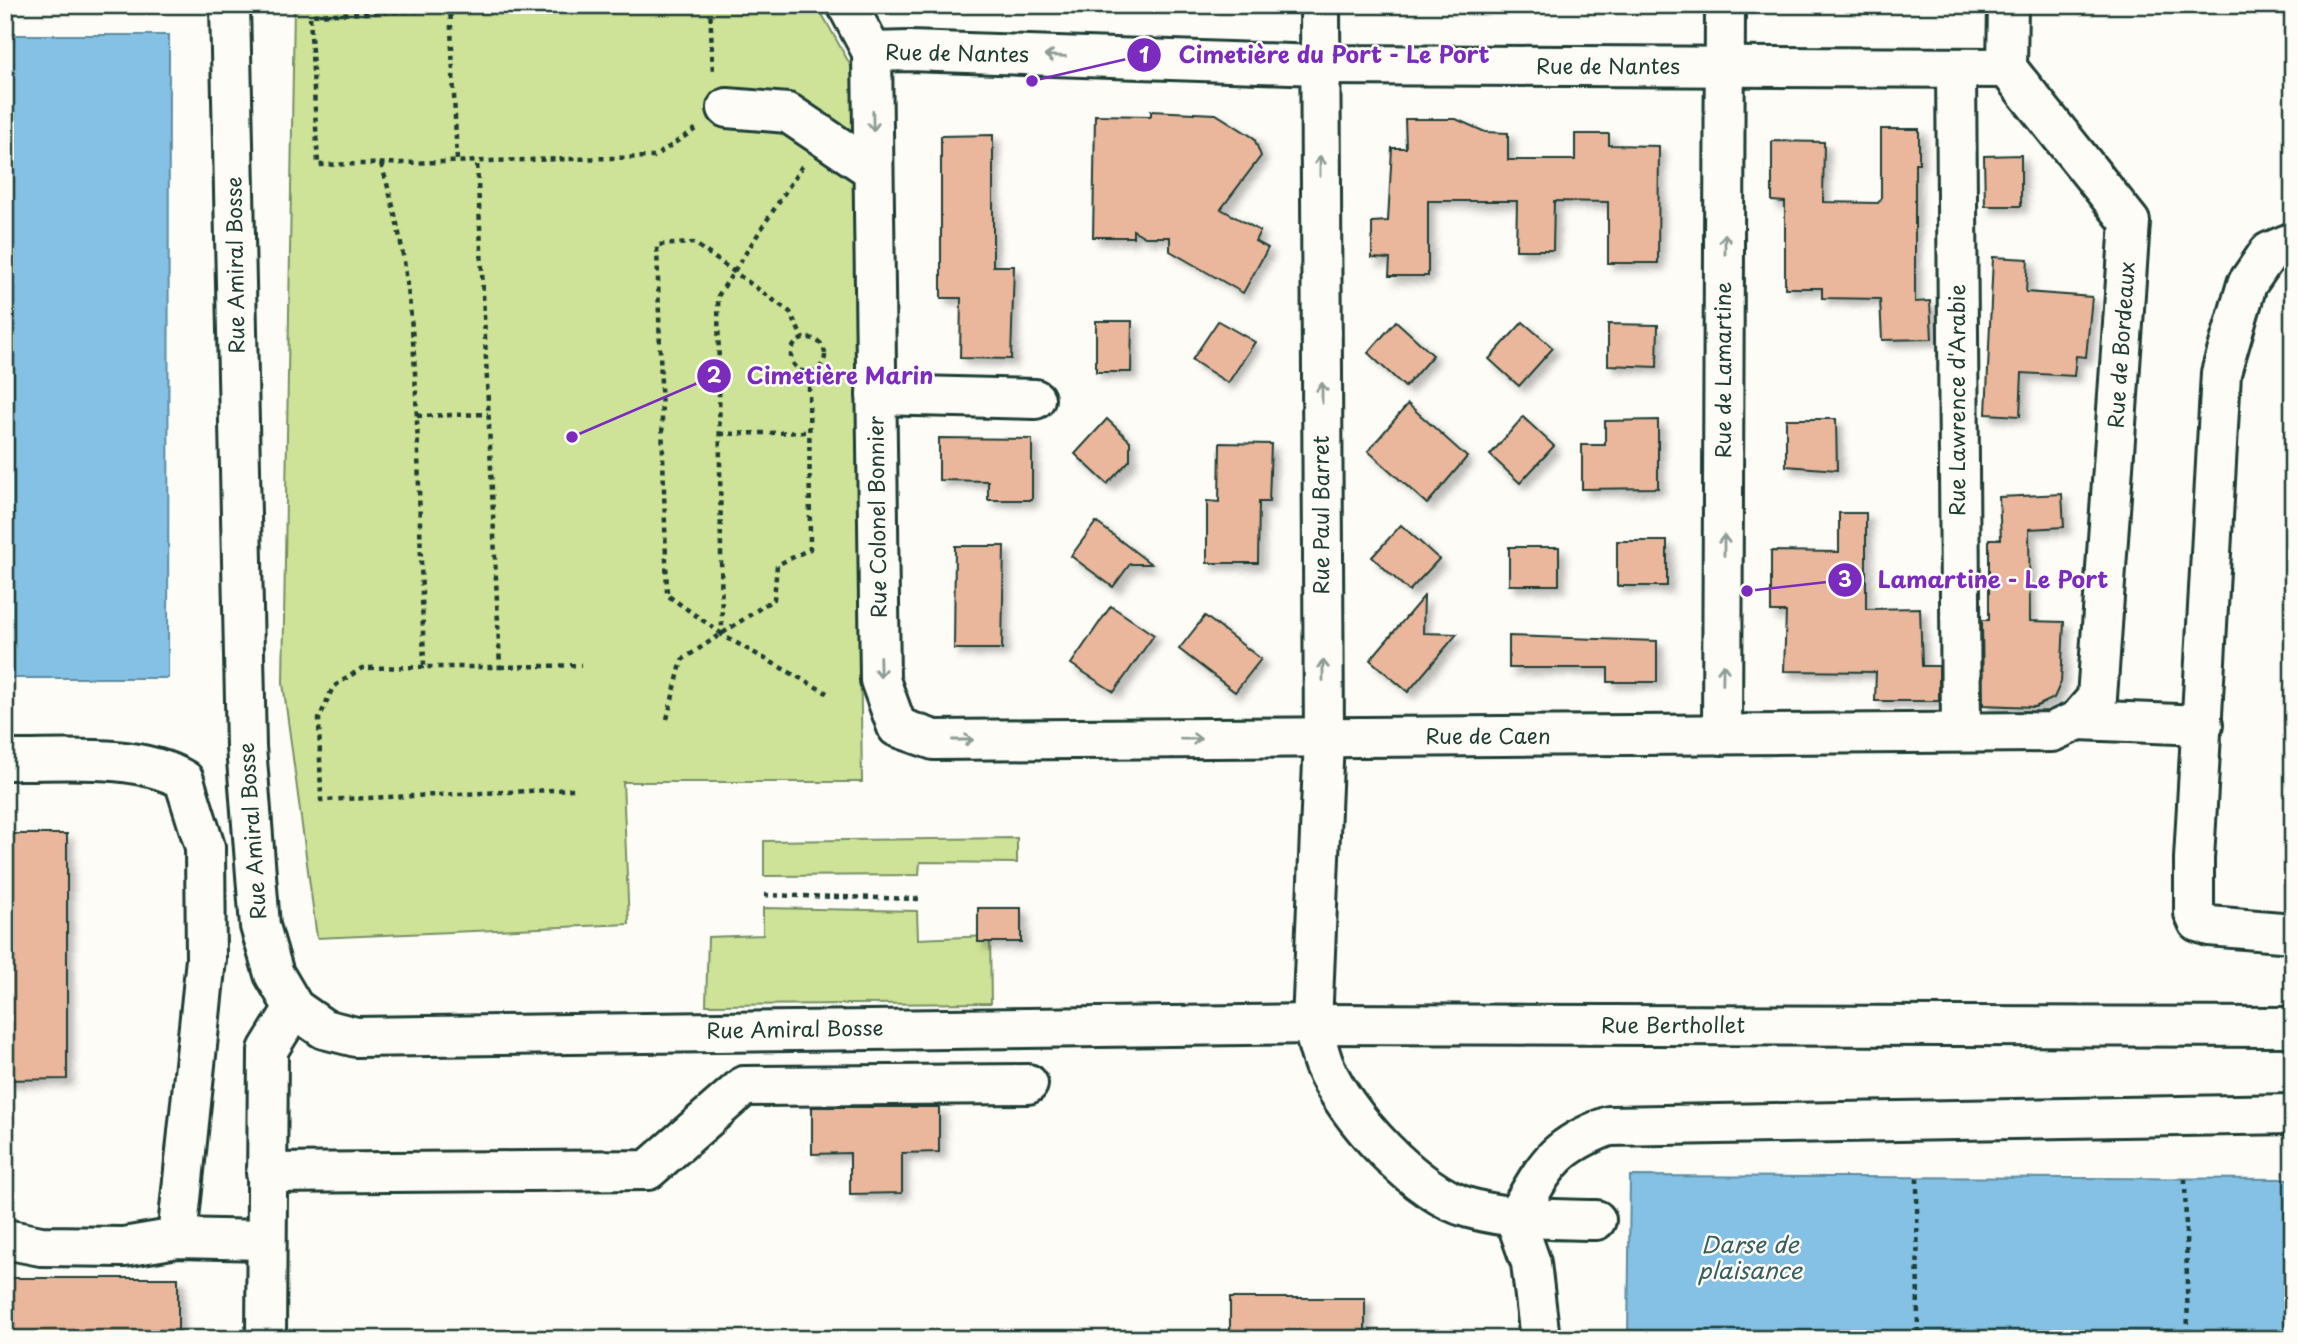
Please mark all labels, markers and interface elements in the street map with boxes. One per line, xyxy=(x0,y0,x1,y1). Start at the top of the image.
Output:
callout: Cimetière du Port - Le Port xyxy=(1127,33,1505,77)
street label: Rue de Nantes xyxy=(885,35,1029,69)
text: Cimetière du Port - Le Port xyxy=(1178,36,1490,71)
text: 1 xyxy=(1139,38,1149,70)
one-way arrow xyxy=(1044,49,1067,62)
street label: Rue de Nantes xyxy=(1536,49,1680,81)
one-way arrow xyxy=(866,109,880,132)
one-way arrow xyxy=(1313,155,1327,178)
street label: Rue Amiral Bosse xyxy=(216,176,252,354)
one-way arrow xyxy=(1718,233,1732,256)
street label: Rue de Bordeaux xyxy=(2098,261,2142,429)
street label: Rue de Lamartine xyxy=(1706,282,1738,458)
street label: Rue Lawrence d'Arabie xyxy=(1940,284,1972,516)
callout: Cimetière Marin xyxy=(696,354,948,398)
text: Cimetière Marin xyxy=(747,357,933,392)
text: 2 xyxy=(707,358,722,390)
one-way arrow xyxy=(1315,382,1328,405)
street label: Rue Colonel Bonnier xyxy=(858,415,894,618)
street label: Rue Paul Barret xyxy=(1304,436,1336,595)
one-way arrow xyxy=(1717,534,1731,557)
callout: Lamartine - Le Port xyxy=(1827,558,2123,602)
text: Lamartine - Le Port xyxy=(1878,561,2108,596)
text: 3 xyxy=(1838,562,1852,594)
one-way arrow xyxy=(873,655,887,678)
one-way arrow xyxy=(1316,659,1330,682)
one-way arrow xyxy=(1716,663,1730,686)
street label: Rue de Caen xyxy=(1425,719,1551,751)
one-way arrow xyxy=(1179,732,1202,746)
one-way arrow xyxy=(952,733,975,746)
street label: Rue Amiral Bosse xyxy=(229,742,273,921)
street label: Rue Berthollet xyxy=(1601,1008,1745,1040)
street label: Rue Amiral Bosse xyxy=(706,1010,884,1046)
water label: Darse de plaisance xyxy=(1698,1226,1804,1287)

